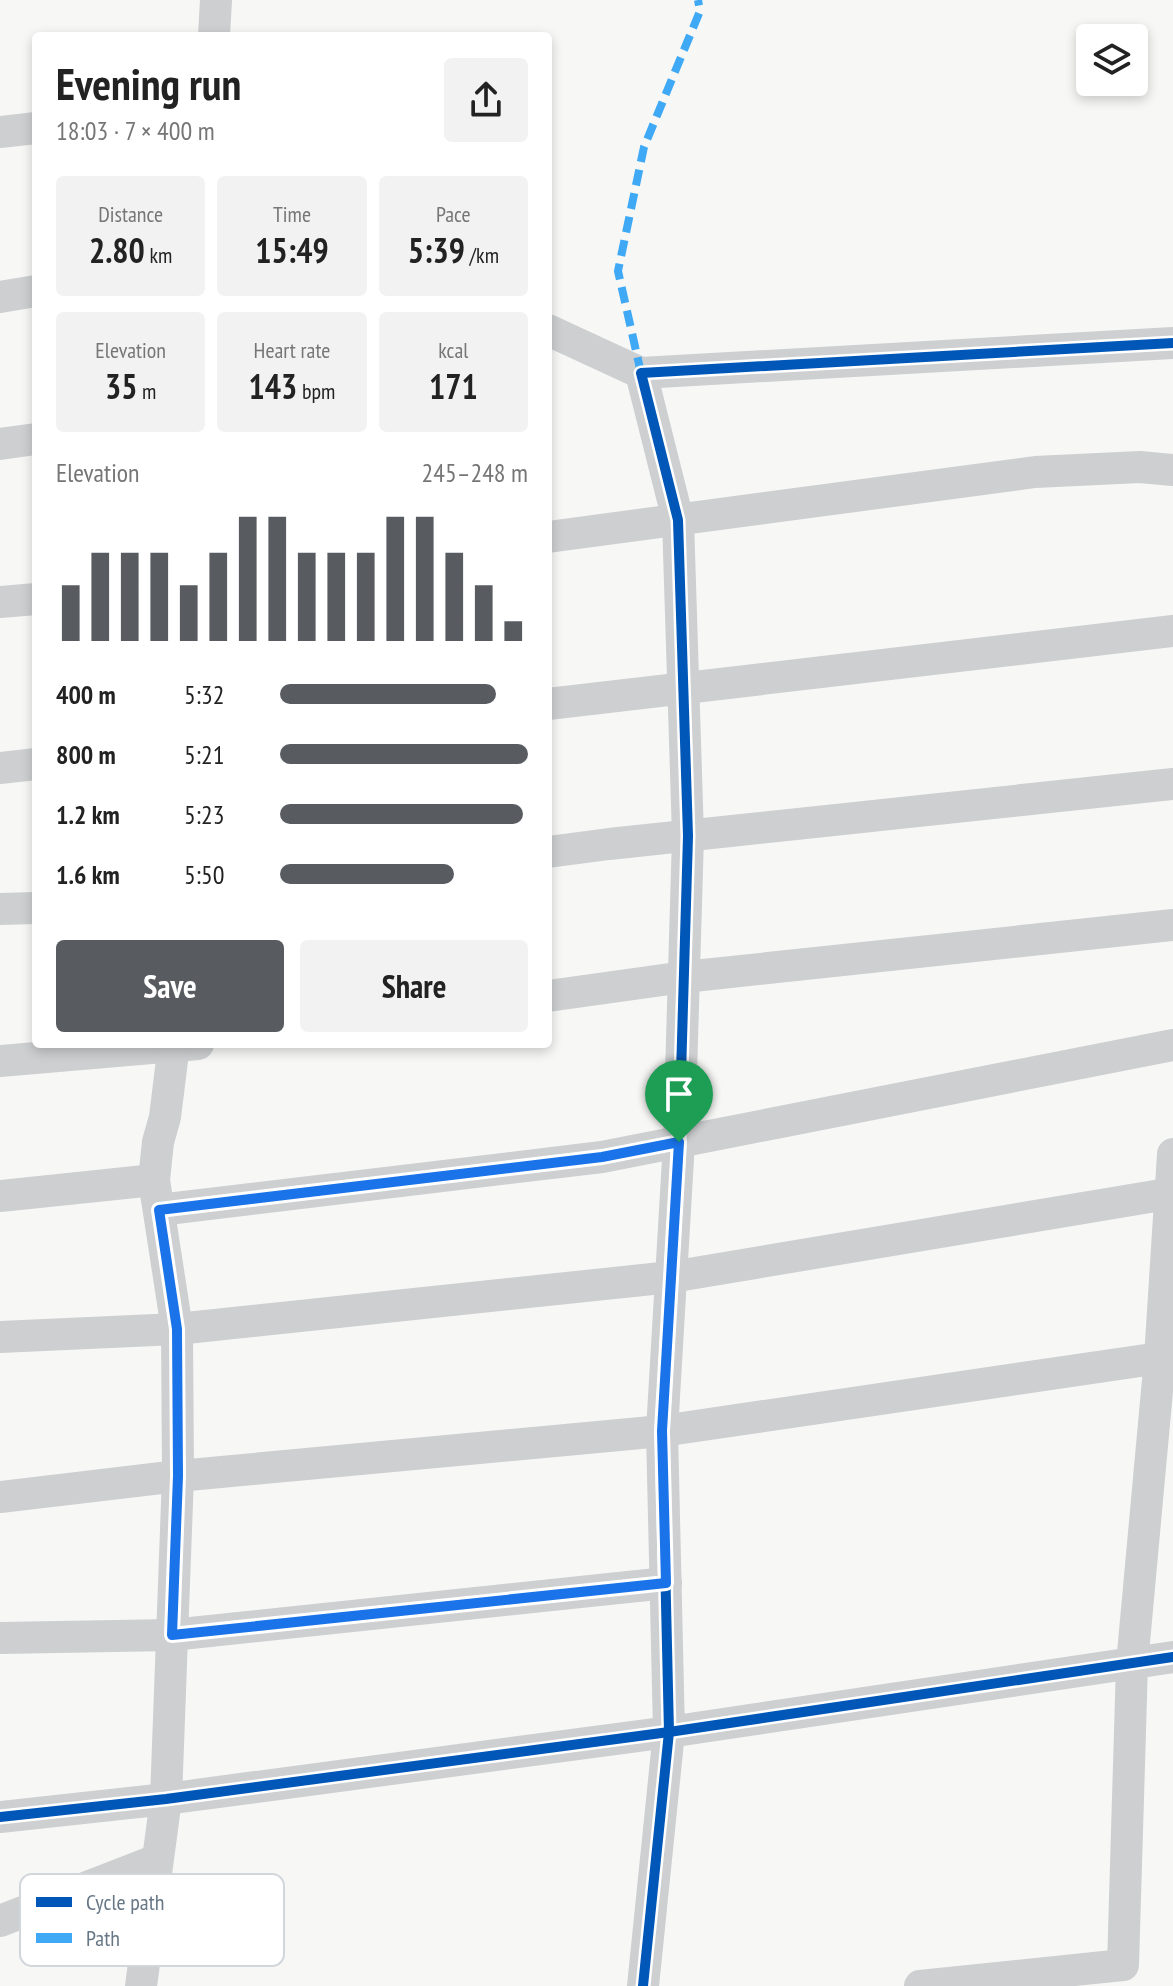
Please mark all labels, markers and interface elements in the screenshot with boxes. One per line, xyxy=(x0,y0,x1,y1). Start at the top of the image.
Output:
map controls xyxy=(1076,24,1148,96)
button: layers xyxy=(1076,24,1148,96)
text: Evening run xyxy=(56,55,241,112)
button: share xyxy=(444,58,528,142)
text: 18:03 · 7 × 400 m xyxy=(56,114,215,147)
text: Distance xyxy=(98,200,163,228)
text: Time xyxy=(273,200,311,228)
text: Pace xyxy=(436,200,471,228)
text: 2.80 xyxy=(89,228,145,272)
text: 15:49 xyxy=(255,228,329,272)
text: 5:39 xyxy=(408,228,465,272)
text: km xyxy=(145,241,172,269)
text: /km xyxy=(465,241,499,269)
text: Elevation xyxy=(95,336,166,364)
text: Heart rate xyxy=(254,336,330,364)
text: kcal xyxy=(438,336,468,364)
text: 35 xyxy=(105,364,137,408)
text: 143 xyxy=(249,364,297,408)
text: 171 xyxy=(429,364,478,408)
text: m xyxy=(137,377,156,405)
text: bpm xyxy=(297,377,335,405)
text: Elevation xyxy=(56,456,139,489)
text: 245–248 m xyxy=(422,456,528,489)
text: 400 m xyxy=(56,678,116,711)
text: 5:32 xyxy=(184,678,224,711)
text: 800 m xyxy=(56,738,116,771)
text: 5:21 xyxy=(184,738,224,771)
text: 1.2 km xyxy=(56,798,120,831)
text: 5:23 xyxy=(184,798,224,831)
text: 1.6 km xyxy=(56,858,120,891)
text: 5:50 xyxy=(184,858,224,891)
button: Save xyxy=(56,940,284,1032)
button: Share xyxy=(300,940,528,1032)
pin xyxy=(645,1060,713,1142)
icon: arrive xyxy=(657,1072,701,1116)
legend xyxy=(20,1874,284,1966)
text: Cycle path xyxy=(86,1888,164,1916)
text: Path xyxy=(86,1924,120,1952)

